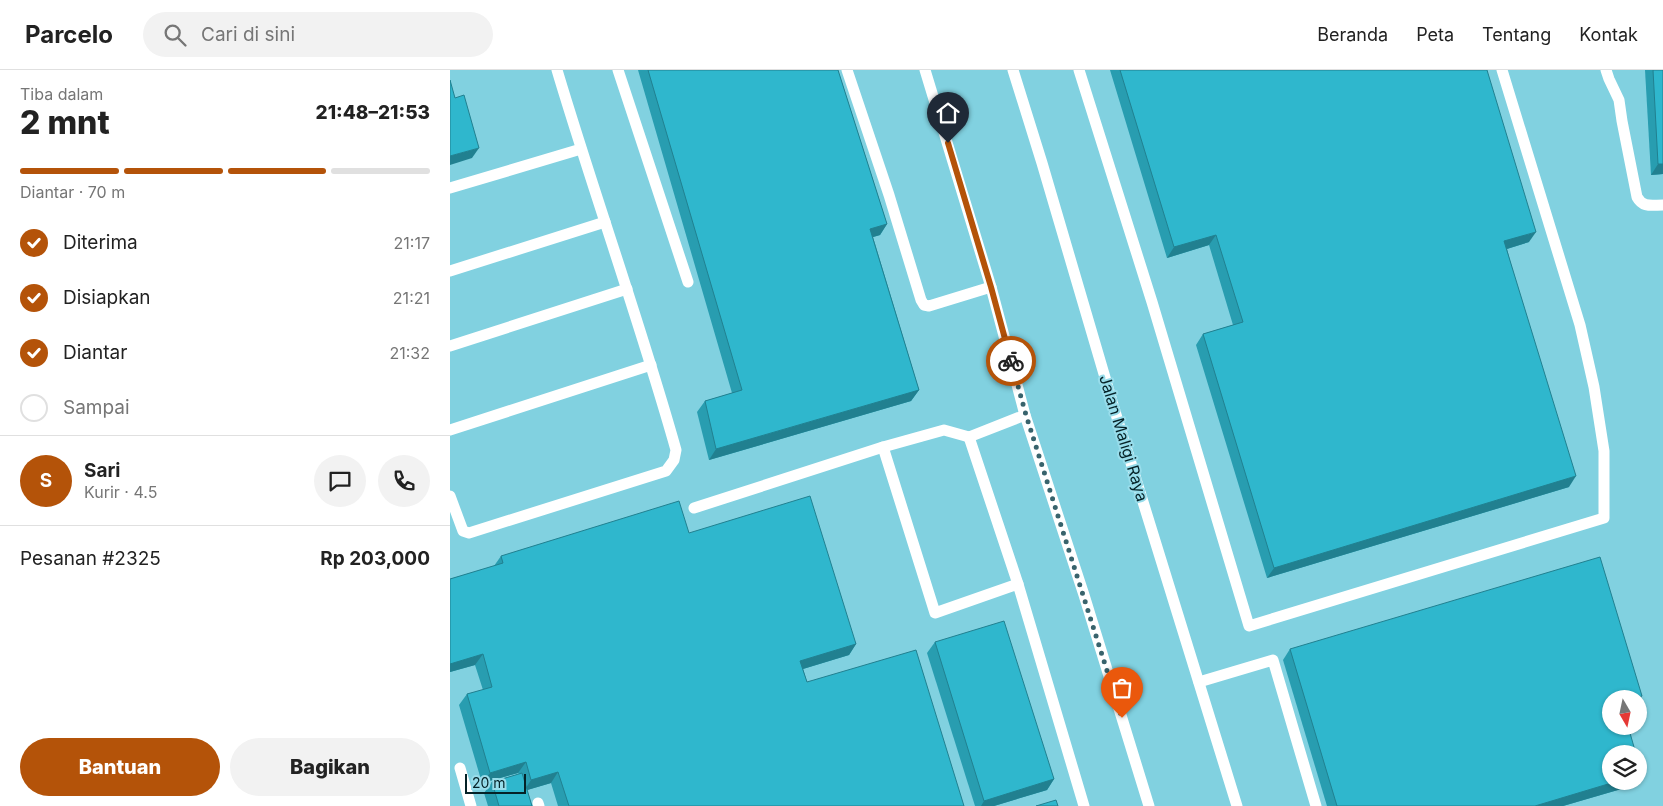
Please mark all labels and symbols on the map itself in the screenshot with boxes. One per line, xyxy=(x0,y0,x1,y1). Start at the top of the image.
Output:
pin xyxy=(927,92,969,143)
courier xyxy=(986,336,1036,386)
street label: Jalan Maligi Raya xyxy=(1095,372,1153,504)
pin xyxy=(1101,667,1143,718)
north arrow xyxy=(1602,690,1648,735)
scale bar xyxy=(465,771,526,794)

